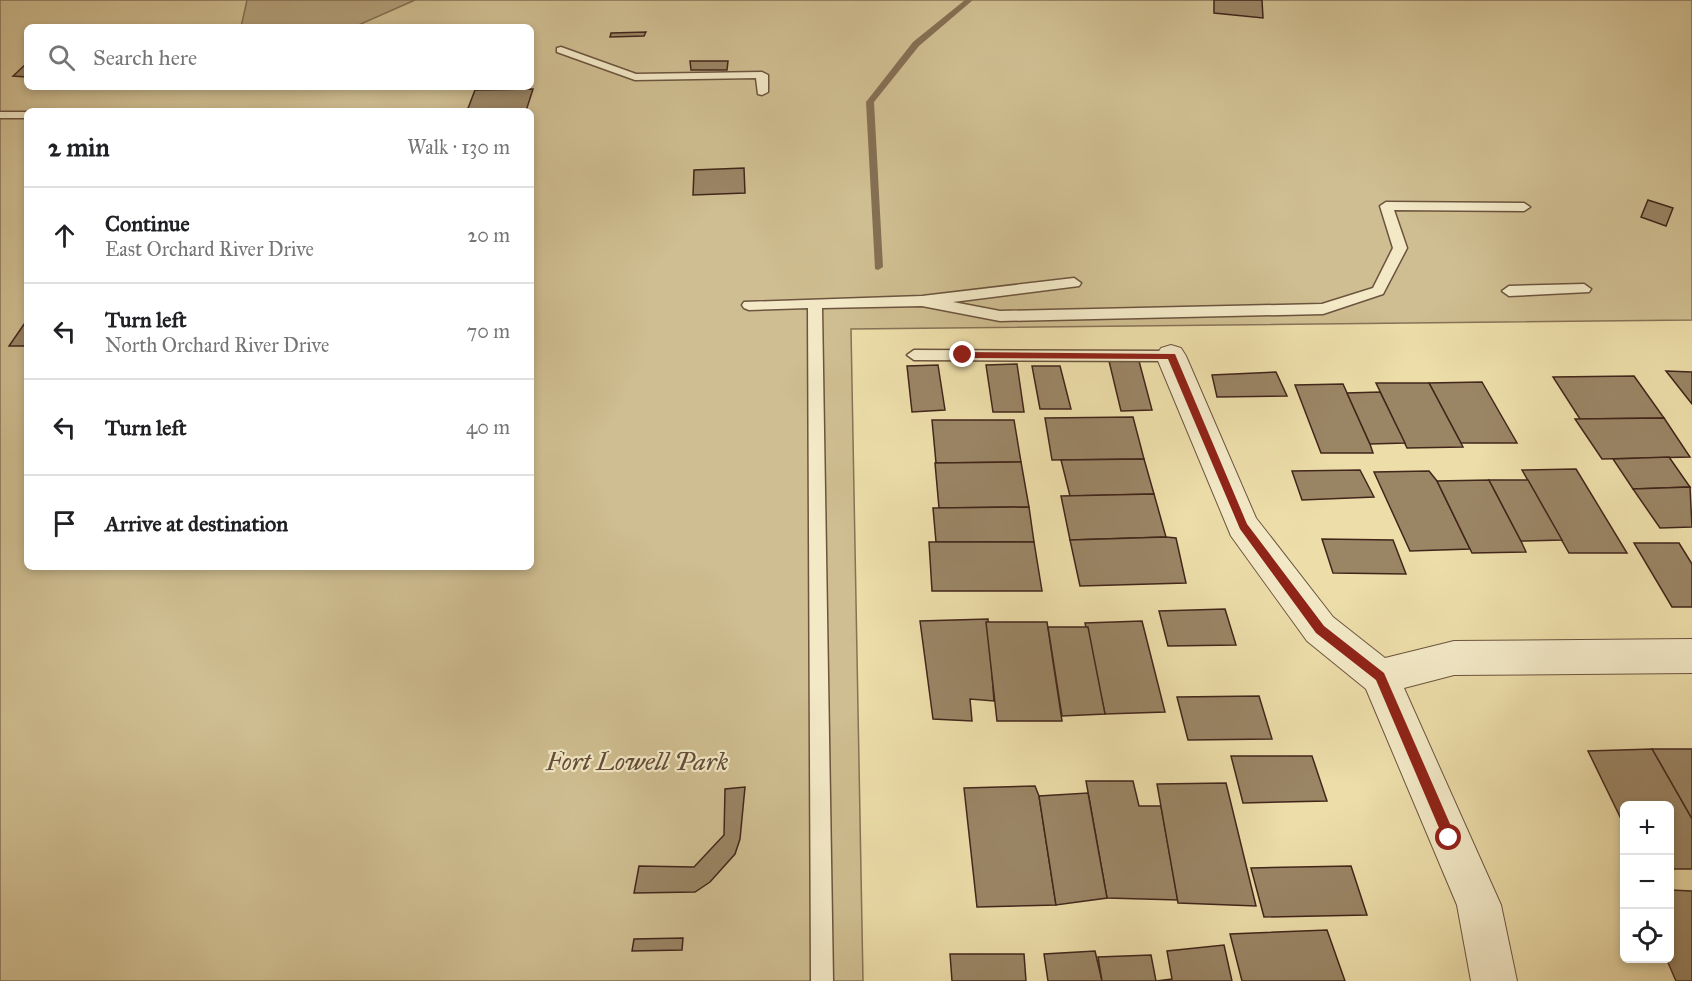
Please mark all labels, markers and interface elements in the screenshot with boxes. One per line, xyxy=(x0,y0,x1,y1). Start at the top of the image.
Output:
search box xyxy=(24,24,534,90)
icon: search xyxy=(45,41,78,74)
text: Search here xyxy=(93,44,197,71)
text: 2 min xyxy=(48,131,109,163)
text: Walk · 130 m xyxy=(407,135,510,159)
text: Continue xyxy=(105,210,190,237)
icon: ahead xyxy=(48,219,81,252)
text: 20 m xyxy=(467,223,510,247)
text: East Orchard River Drive xyxy=(105,237,314,261)
text: Turn left xyxy=(105,306,187,333)
icon: left xyxy=(48,315,81,348)
text: 70 m xyxy=(467,319,510,343)
text: North Orchard River Drive xyxy=(105,333,329,357)
route end xyxy=(949,341,975,367)
icon: left xyxy=(48,411,81,444)
text: Turn left xyxy=(105,414,187,441)
text: 40 m xyxy=(466,415,510,439)
icon: arrive xyxy=(48,507,81,540)
text: Arrive at destination xyxy=(105,510,288,537)
park label: Fort Lowell Park xyxy=(545,745,729,777)
map controls xyxy=(1620,801,1674,963)
button: + xyxy=(1620,801,1674,855)
route start xyxy=(1435,824,1461,850)
button: − xyxy=(1620,855,1674,909)
button: locate xyxy=(1620,909,1674,963)

